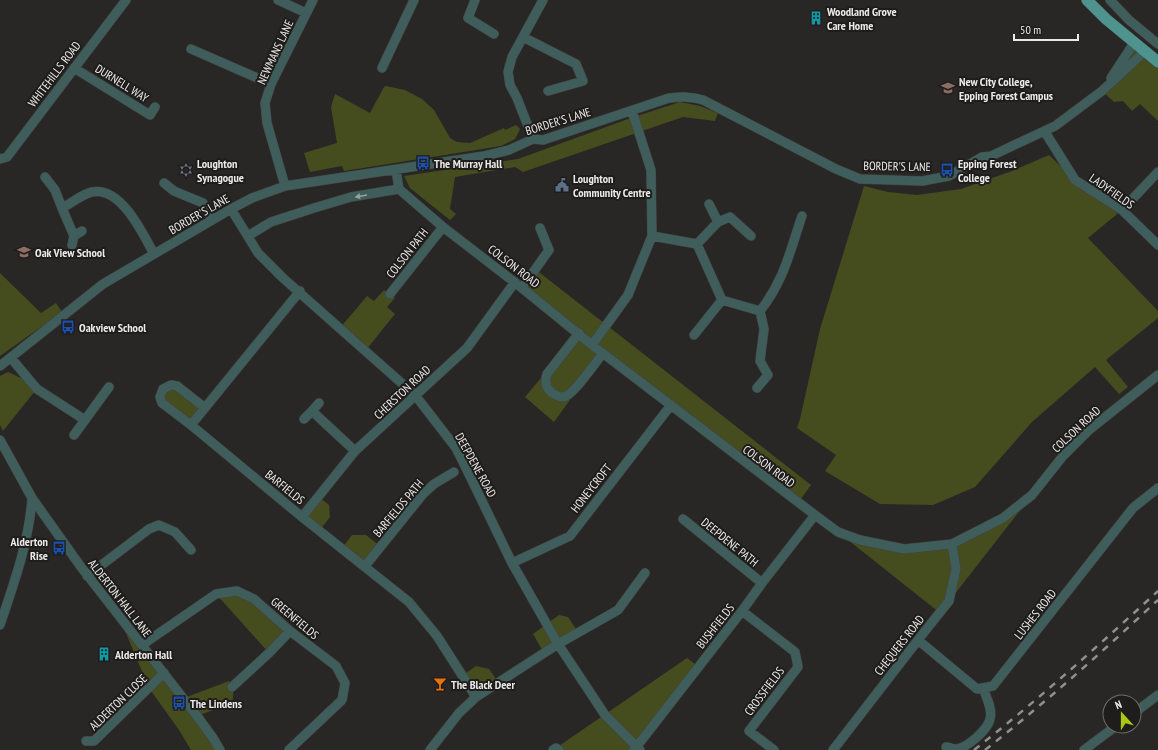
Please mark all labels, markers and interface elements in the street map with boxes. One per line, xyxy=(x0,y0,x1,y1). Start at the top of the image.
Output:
place label: Woodland Grove Care Home xyxy=(826,4,897,33)
building icon: Woodland Grove Care Home xyxy=(808,10,824,26)
scale bar xyxy=(1014,16,1078,42)
street label: NEWMANS LANE xyxy=(254,17,296,87)
text: 50 m xyxy=(1020,22,1041,37)
street label: WHITEHILLS ROAD xyxy=(24,38,84,110)
street label: DURNELL WAY xyxy=(93,61,152,106)
place label: New City College, Epping Forest Campus xyxy=(959,74,1053,103)
school or university icon: New City College, Epping Forest Campus xyxy=(940,80,956,96)
street label: BORDER'S LANE xyxy=(524,104,592,138)
bus stop icon: The Murray Hall xyxy=(415,155,431,171)
place label: Loughton Synagogue xyxy=(197,156,244,185)
place label: The Murray Hall xyxy=(434,156,502,171)
place label: Epping Forest College xyxy=(958,156,1017,185)
street label: BORDER'S LANE xyxy=(863,158,931,174)
synagogue icon: Loughton Synagogue xyxy=(178,162,194,178)
bus stop icon: Epping Forest College xyxy=(939,162,955,178)
street label: LADYFIELDS xyxy=(1087,170,1137,212)
place label: Loughton Community Centre xyxy=(573,171,651,200)
public building icon: Loughton Community Centre xyxy=(554,177,570,193)
street label: BORDER'S LANE xyxy=(166,191,232,237)
one-way arrow xyxy=(355,193,367,199)
street label: COLSON PATH xyxy=(383,225,431,281)
street label: COLSON ROAD xyxy=(485,241,543,291)
school or university icon: Oak View School xyxy=(16,244,32,260)
place label: Oak View School xyxy=(35,245,105,260)
bus stop icon: Oakview School xyxy=(60,319,76,335)
place label: Oakview School xyxy=(79,320,146,335)
street label: CHERSTON ROAD xyxy=(370,362,434,422)
street label: COLSON ROAD xyxy=(1048,403,1104,455)
street label: DEEPDENE ROAD xyxy=(452,430,500,500)
street label: COLSON ROAD xyxy=(740,442,798,490)
street label: HONEYCROFT xyxy=(567,460,615,515)
street label: BARFIELDS xyxy=(262,467,308,507)
street label: BARFIELDS PATH xyxy=(370,476,426,540)
street label: DEEPDENE PATH xyxy=(698,514,762,570)
place label: Alderton Rise xyxy=(10,534,48,563)
bus stop icon: Alderton Rise xyxy=(51,540,67,556)
street label: ALDERTON HALL LANE xyxy=(85,556,155,640)
street label: LUSHES ROAD xyxy=(1011,586,1059,642)
street label: GREENFIELDS xyxy=(268,594,322,642)
street label: BUSHFIELDS xyxy=(693,601,737,651)
street label: CHEQUERS ROAD xyxy=(871,612,927,678)
building icon: Alderton Hall xyxy=(96,646,112,662)
place label: Alderton Hall xyxy=(114,647,172,662)
street label: CROSSFIELDS xyxy=(741,664,787,718)
street label: ALDERTON CLOSE xyxy=(86,671,150,733)
bar icon: The Black Deer xyxy=(432,676,448,692)
place label: The Black Deer xyxy=(451,677,515,692)
north arrow xyxy=(1102,694,1142,734)
bus stop icon: The Lindens xyxy=(171,695,187,711)
place label: The Lindens xyxy=(190,696,242,711)
text: N xyxy=(1113,697,1124,712)

